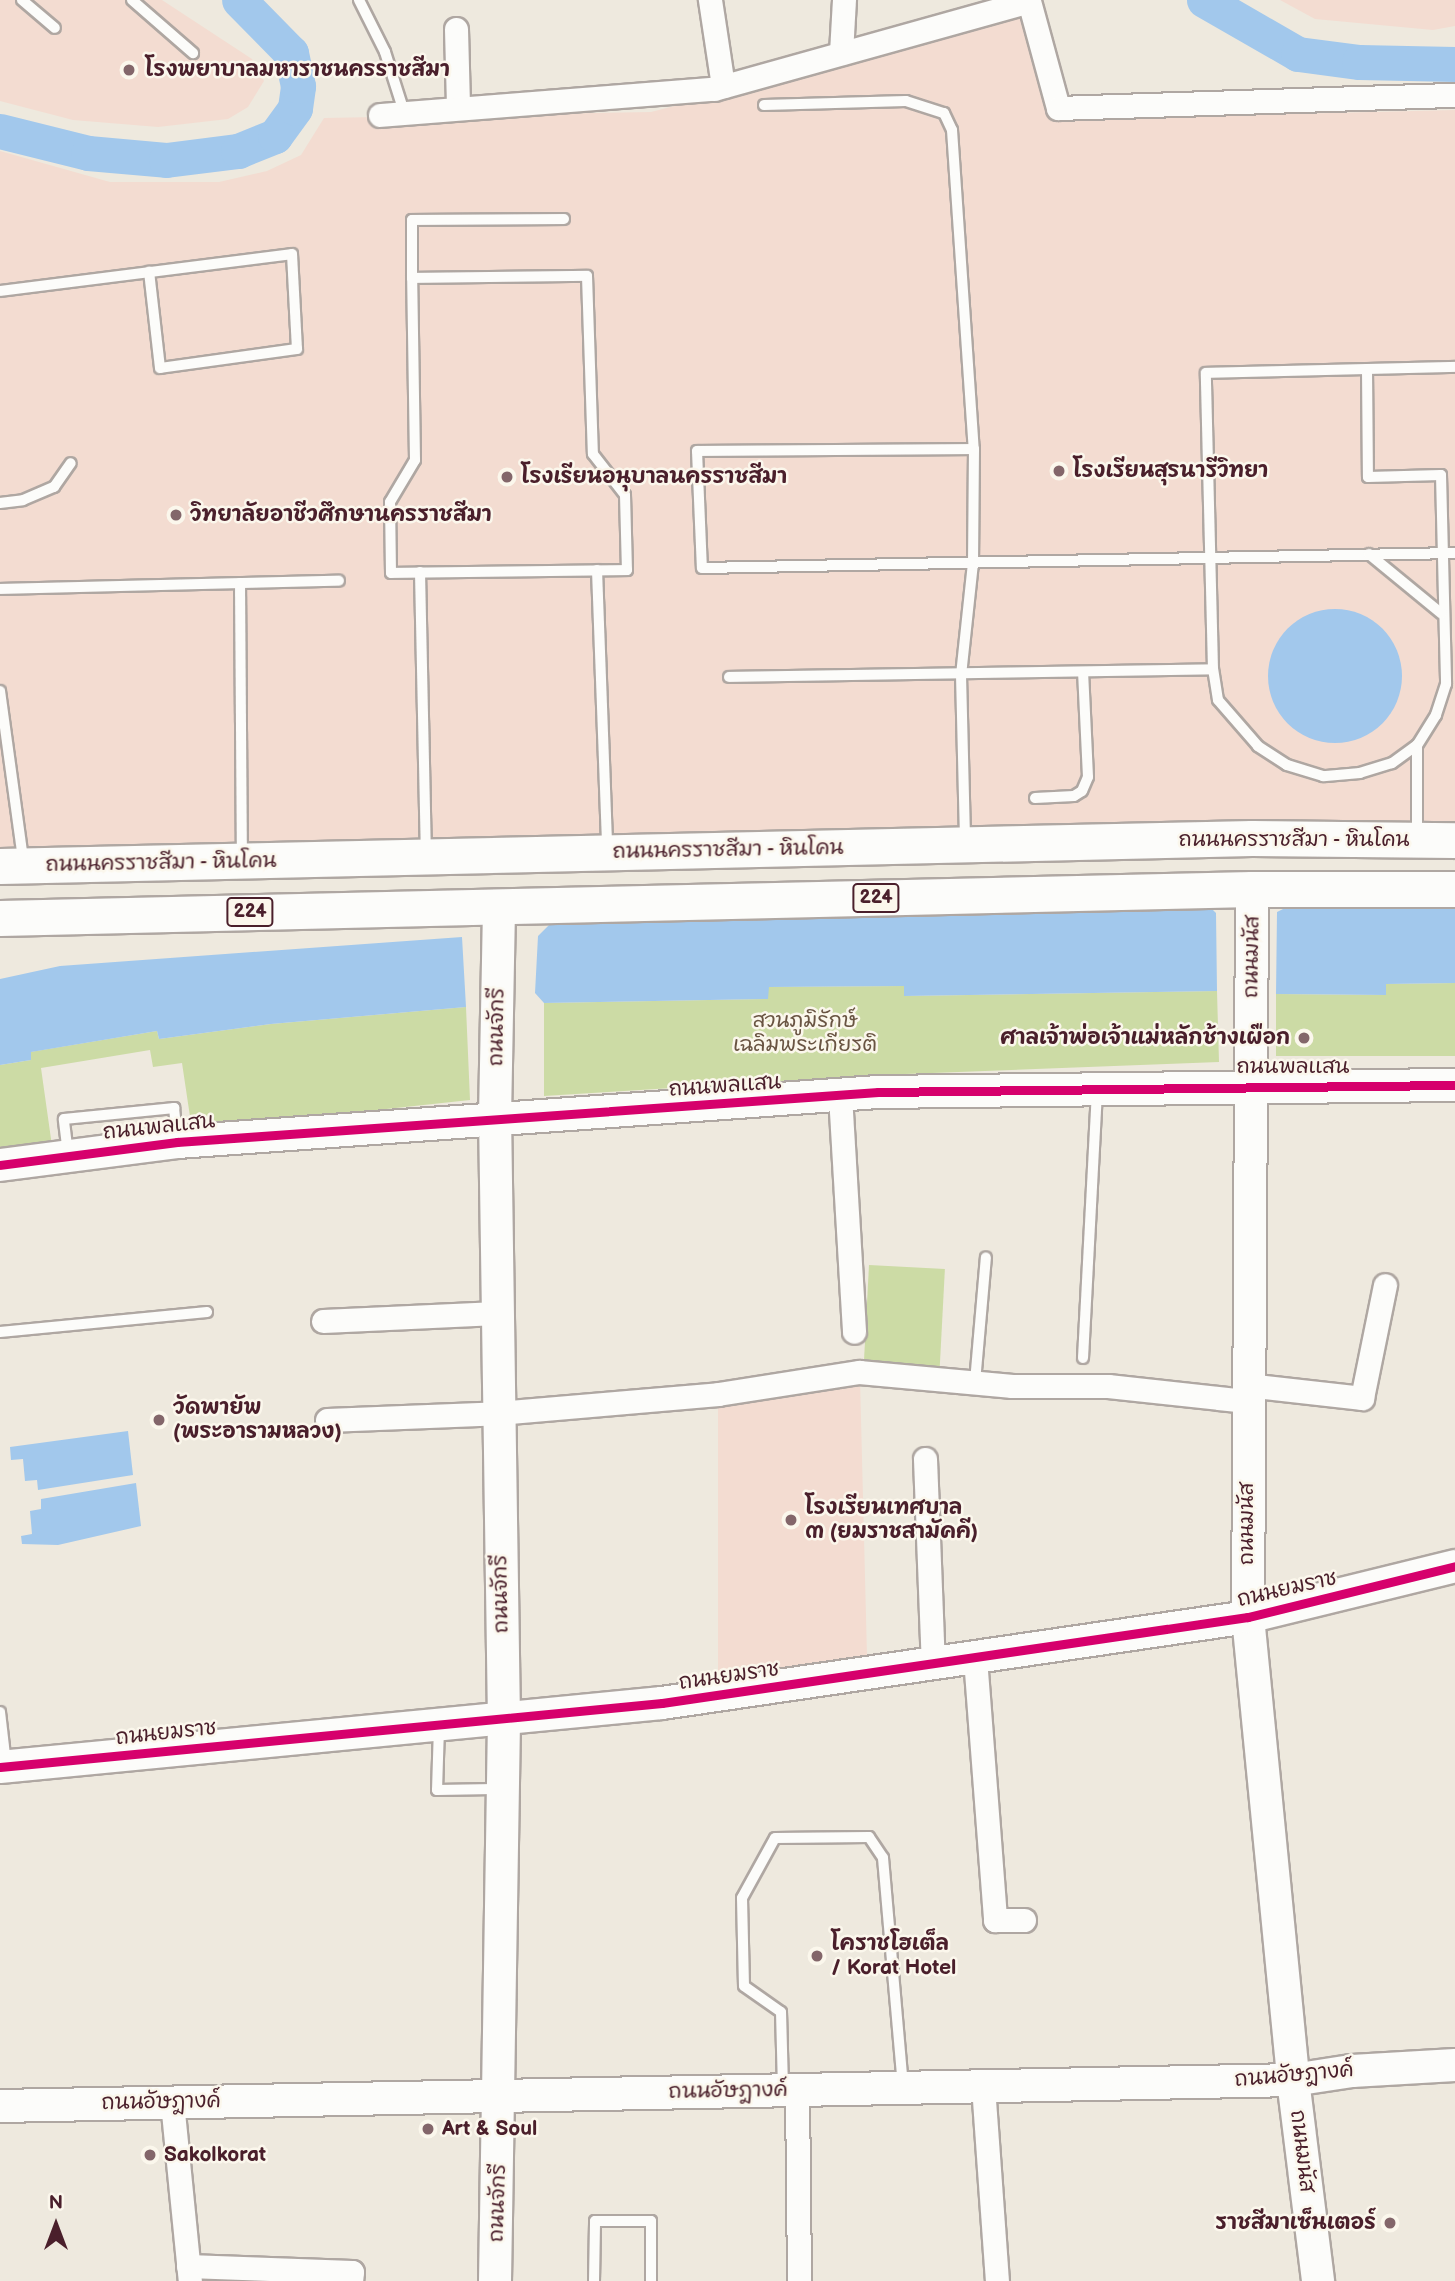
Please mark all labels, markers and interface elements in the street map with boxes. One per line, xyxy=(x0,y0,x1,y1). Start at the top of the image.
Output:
place label: โรงพยาบาลมหาราชนครราชสีมา xyxy=(145,57,450,83)
marker: โรงพยาบาลมหาราชนครราชสีมา xyxy=(119,60,139,80)
place label: โรงเรียนสุรนารีวิทยา xyxy=(1073,458,1268,484)
marker: โรงเรียนสุรนารีวิทยา xyxy=(1051,463,1067,479)
place label: โรงเรียนอนุบาลนครราชสีมา xyxy=(521,464,787,490)
marker: โรงเรียนอนุบาลนครราชสีมา xyxy=(499,469,515,485)
place label: วิทยาลัยอาชีวศึกษานครราชสีมา xyxy=(190,502,492,528)
marker: วิทยาลัยอาชีวศึกษานครราชสีมา xyxy=(168,507,184,523)
street label: ถนนนครราชสีมา - หินโคน xyxy=(1178,827,1410,853)
street label: ถนนนครราชสีมา - หินโคน xyxy=(611,835,845,865)
street label: ถนนนครราชสีมา - หินโคน xyxy=(44,848,278,878)
road number: 224 xyxy=(852,882,900,914)
road number: 224 xyxy=(226,896,274,928)
street label: ถนนมนัส xyxy=(1239,916,1265,998)
street label: ถนนจักรี xyxy=(484,987,510,1067)
park label: สวนภูมิรักษ์ เฉลิมพระเกียรติ xyxy=(733,1008,877,1058)
place label: ศาลเจ้าพ่อเจ้าแม่หลักช้างเผือก xyxy=(1000,1025,1290,1051)
marker: ศาลเจ้าพ่อเจ้าแม่หลักช้างเผือก xyxy=(1296,1030,1312,1046)
street label: ถนนพลแสน xyxy=(1237,1054,1349,1080)
street label: ถนนพลแสน xyxy=(668,1069,782,1103)
street label: ถนนพลแสน xyxy=(102,1109,216,1145)
place label: วัดพายัพ (พระอารามหลวง) xyxy=(173,1395,342,1445)
marker: วัดพายัพ (พระอารามหลวง) xyxy=(151,1412,167,1428)
street label: ถนนมนัส xyxy=(1234,1483,1260,1565)
place label: โรงเรียนเทศบาล ๓ (ยมราชสามัคคี) xyxy=(805,1495,978,1545)
marker: โรงเรียนเทศบาล ๓ (ยมราชสามัคคี) xyxy=(783,1512,799,1528)
street label: ถนนจักรี xyxy=(488,1554,514,1634)
street label: ถนนยมราช xyxy=(1235,1565,1339,1613)
street label: ถนนยมราช xyxy=(677,1656,781,1696)
street label: ถนนยมราช xyxy=(114,1715,218,1751)
place label: โคราชโฮเต็ล / Korat Hotel xyxy=(831,1931,956,1981)
marker: โคราชโฮเต็ล / Korat Hotel xyxy=(809,1948,825,1964)
street label: ถนนอัษฎางค์ xyxy=(1233,2057,1355,2093)
street label: ถนนอัษฎางค์ xyxy=(668,2077,788,2105)
street label: ถนนอัษฎางค์ xyxy=(101,2088,221,2116)
street label: ถนนมนัส xyxy=(1284,2109,1320,2193)
place label: Art & Soul xyxy=(442,2116,537,2142)
marker: Art & Soul xyxy=(420,2121,436,2137)
place label: Sakolkorat xyxy=(164,2142,266,2168)
marker: Sakolkorat xyxy=(142,2147,158,2163)
street label: ถนนจักรี xyxy=(484,2163,512,2243)
north arrow xyxy=(21,2190,91,2260)
text: N xyxy=(49,2192,63,2215)
place label: ราชสีมาเซ็นเตอร์ xyxy=(1215,2210,1376,2236)
marker: ราชสีมาเซ็นเตอร์ xyxy=(1382,2215,1398,2231)

